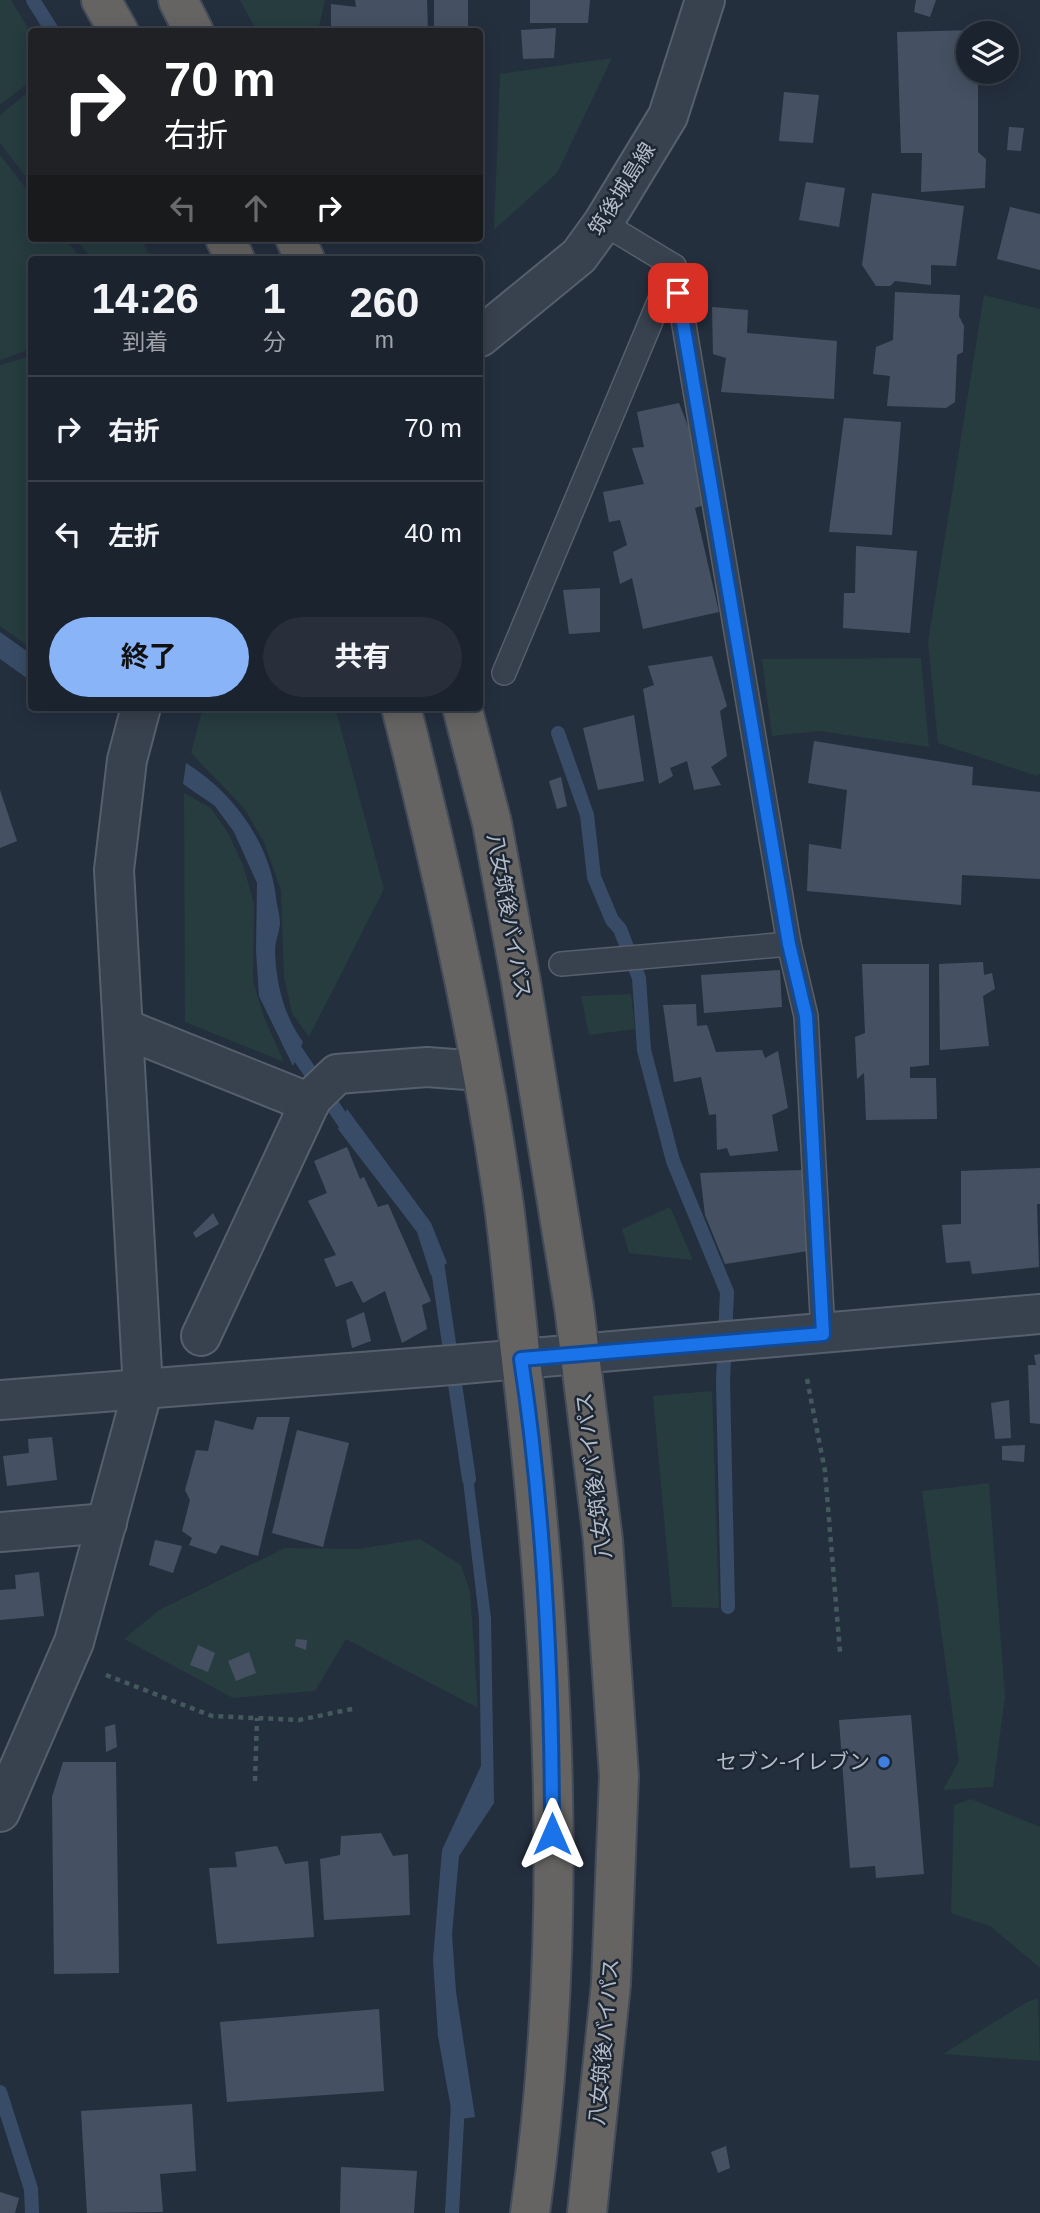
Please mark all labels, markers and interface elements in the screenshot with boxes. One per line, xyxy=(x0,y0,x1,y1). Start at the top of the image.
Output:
map controls xyxy=(956,21,1019,84)
button: layers xyxy=(956,21,1019,84)
text: 70 m xyxy=(164,52,276,106)
icon: right xyxy=(49,56,140,147)
text: 右折 xyxy=(164,117,228,153)
street label: 筑後城島線 xyxy=(584,138,659,239)
icon: left xyxy=(164,189,202,227)
icon: ahead xyxy=(237,189,275,227)
icon: right xyxy=(310,189,348,227)
pin xyxy=(648,263,708,323)
icon: arrive xyxy=(659,274,697,312)
text: 14:26 xyxy=(92,275,199,322)
text: 1 xyxy=(262,275,286,322)
text: 260 xyxy=(349,279,419,326)
text: m xyxy=(375,327,394,353)
text: 到着 xyxy=(122,329,168,355)
text: 分 xyxy=(263,329,286,355)
icon: right xyxy=(49,410,87,448)
text: 70 m xyxy=(404,413,462,443)
text: 右折 xyxy=(108,416,160,446)
icon: left xyxy=(49,515,87,553)
text: 40 m xyxy=(404,518,462,548)
text: 左折 xyxy=(108,521,160,551)
button: 終了 xyxy=(49,617,249,697)
button: 共有 xyxy=(263,617,462,697)
street label: 八女筑後バイパス xyxy=(484,831,535,1000)
street label: 八女筑後バイパス xyxy=(572,1391,615,1561)
place label: セブン-イレブン xyxy=(716,1750,870,1773)
marker: セブン-イレブン xyxy=(876,1754,892,1770)
position arrow xyxy=(515,1797,589,1871)
street label: 八女筑後バイパス xyxy=(585,1957,622,2126)

